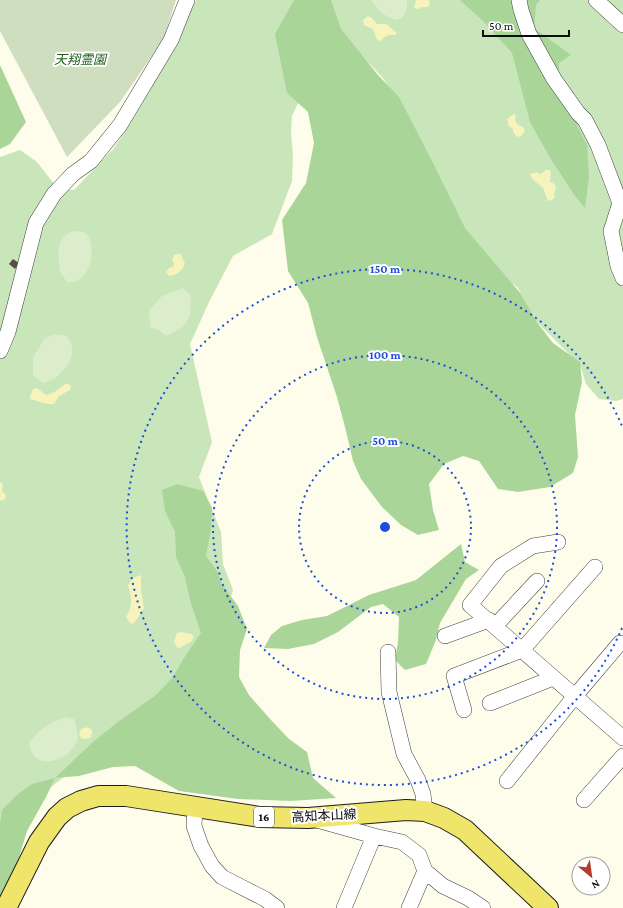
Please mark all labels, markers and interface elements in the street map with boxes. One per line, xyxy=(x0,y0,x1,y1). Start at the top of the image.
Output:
scale bar xyxy=(483,12,569,38)
text: 50 m xyxy=(489,19,514,33)
park label: 天翔霊園 xyxy=(54,52,108,67)
text: 150 m xyxy=(370,262,401,276)
text: 100 m xyxy=(369,348,402,362)
text: 50 m xyxy=(372,434,399,448)
centre of rings xyxy=(378,520,392,534)
street label: 高知本山線 xyxy=(291,806,357,825)
road number: 16 xyxy=(254,807,274,827)
north arrow xyxy=(571,856,611,896)
text: N xyxy=(589,878,602,892)

